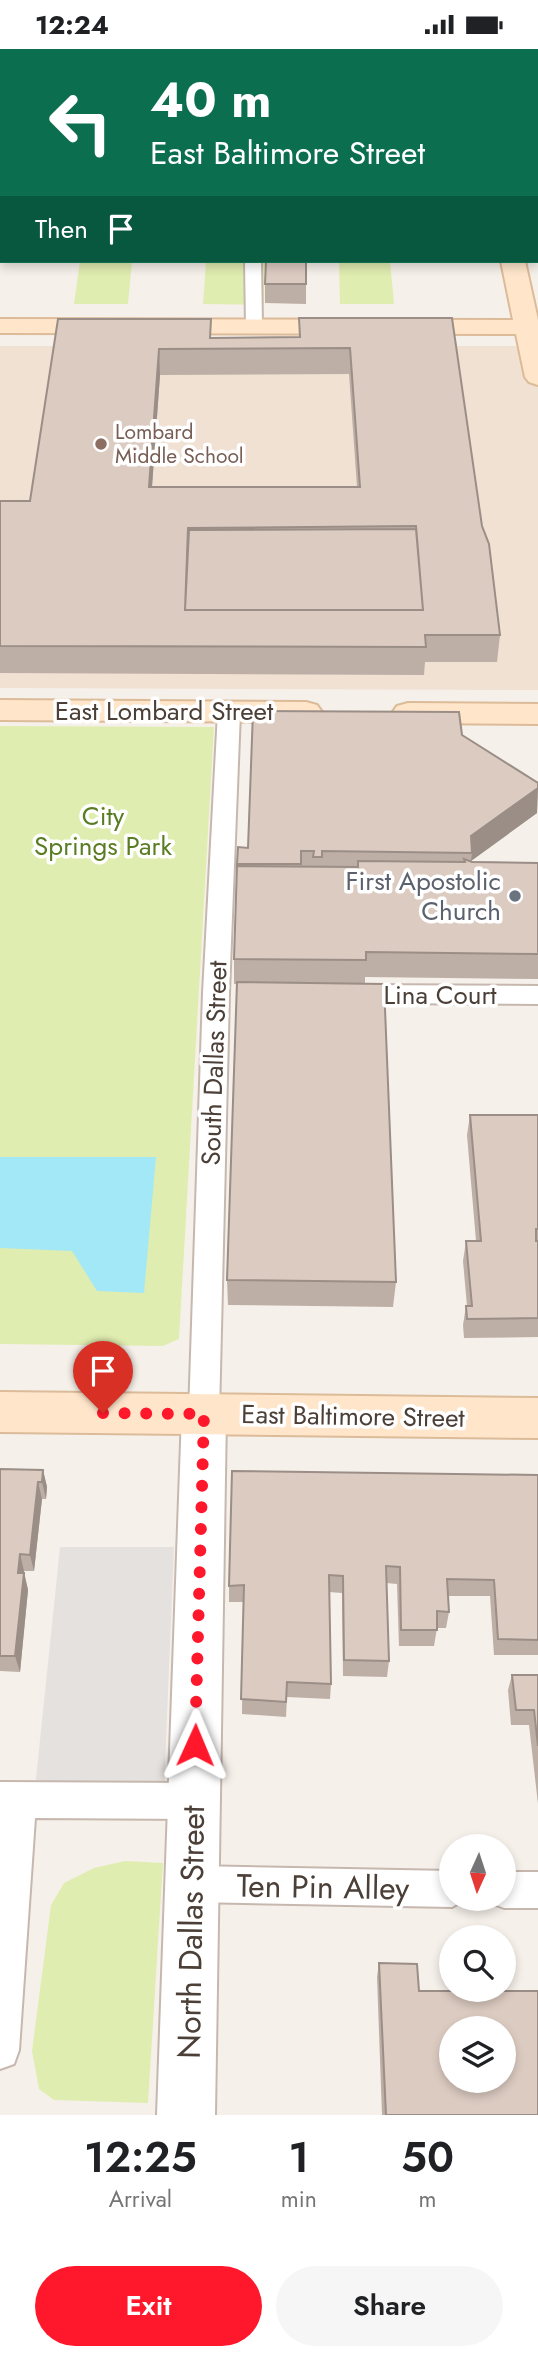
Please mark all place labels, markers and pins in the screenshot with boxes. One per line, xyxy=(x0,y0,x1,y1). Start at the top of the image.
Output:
place label: Lombard Middle School xyxy=(115,417,244,471)
marker: Lombard Middle School xyxy=(93,436,109,452)
place label: First Apostolic Church xyxy=(346,862,501,930)
marker: First Apostolic Church xyxy=(507,888,523,904)
pin xyxy=(73,1341,133,1413)

